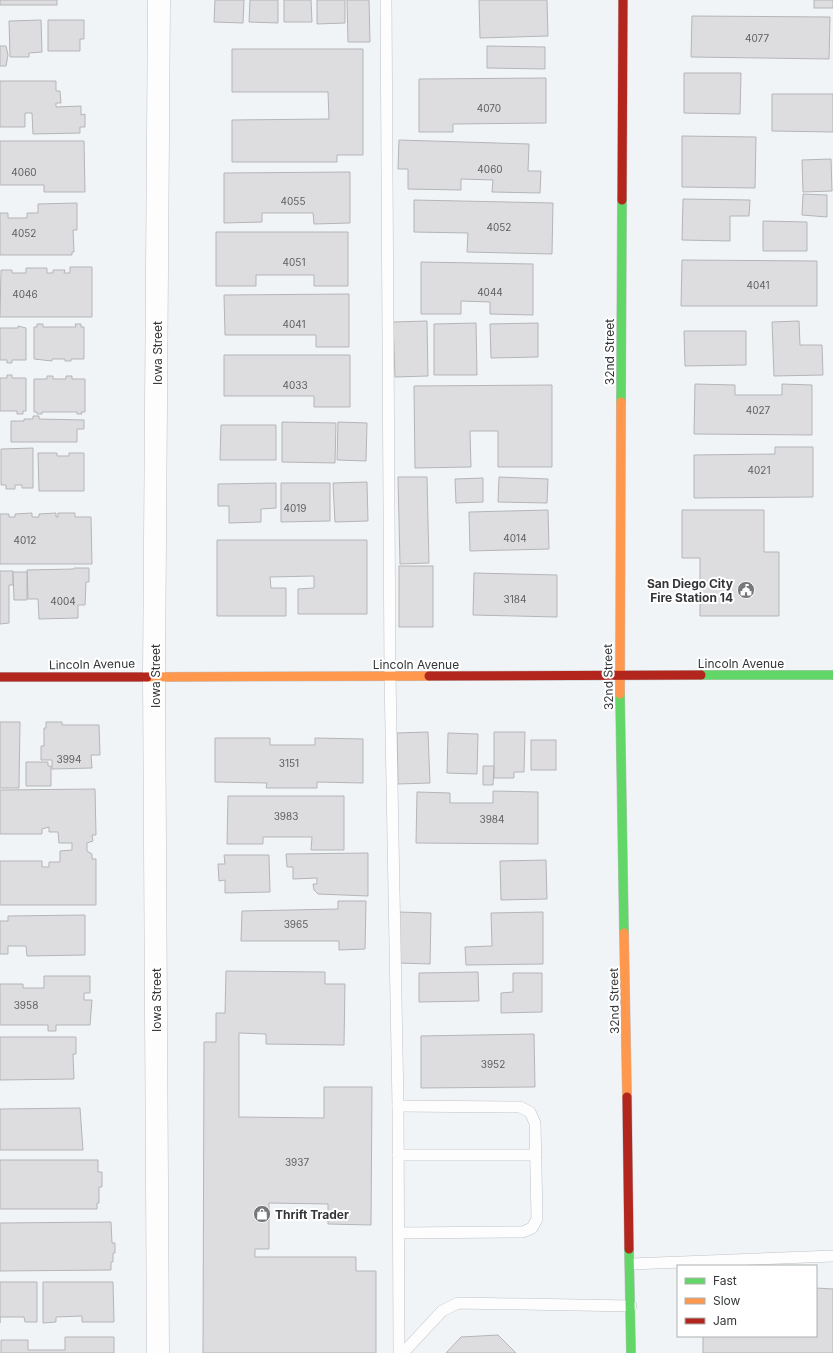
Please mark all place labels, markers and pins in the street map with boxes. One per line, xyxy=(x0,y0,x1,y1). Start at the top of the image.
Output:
place label: San Diego City Fire Station 14 xyxy=(647,576,734,605)
public building icon: San Diego City Fire Station 14 xyxy=(736,580,756,600)
shop icon: Thrift Trader xyxy=(252,1204,272,1224)
place label: Thrift Trader xyxy=(275,1207,349,1222)

